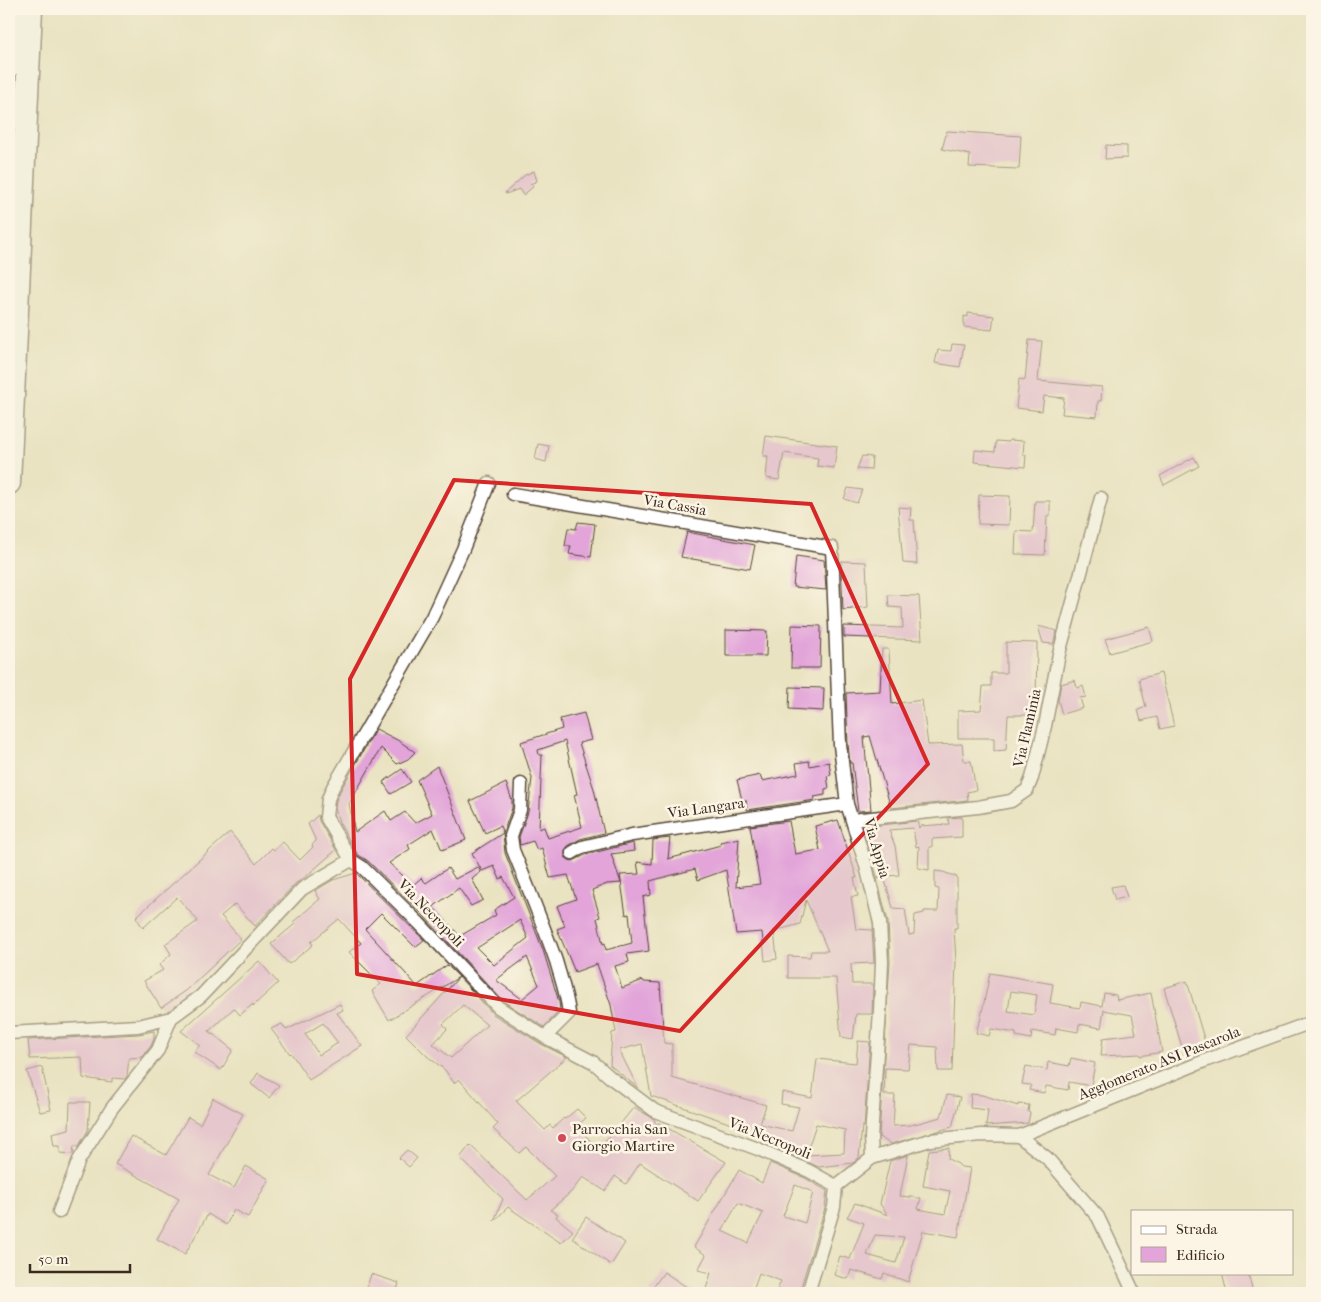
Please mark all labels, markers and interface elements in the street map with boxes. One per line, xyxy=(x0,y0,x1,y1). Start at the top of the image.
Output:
street label: Via Cassia xyxy=(641,490,709,520)
street label: Via Flaminia xyxy=(1009,686,1045,770)
street label: Via Langara xyxy=(665,794,747,822)
street label: Via Appia xyxy=(860,815,894,881)
street label: Via Necropoli xyxy=(393,875,468,951)
street label: Agglomerato ASI Pascarola xyxy=(1075,1022,1244,1104)
street label: Via Necropoli xyxy=(725,1113,814,1163)
place label: Parrocchia San Giorgio Martire xyxy=(572,1120,675,1155)
marker: Parrocchia San Giorgio Martire xyxy=(556,1132,568,1144)
legend xyxy=(1131,1210,1294,1274)
text: Strada xyxy=(1176,1220,1219,1238)
scale bar xyxy=(30,1242,130,1274)
text: Edificio xyxy=(1176,1246,1225,1264)
text: 50 m xyxy=(38,1250,69,1268)

